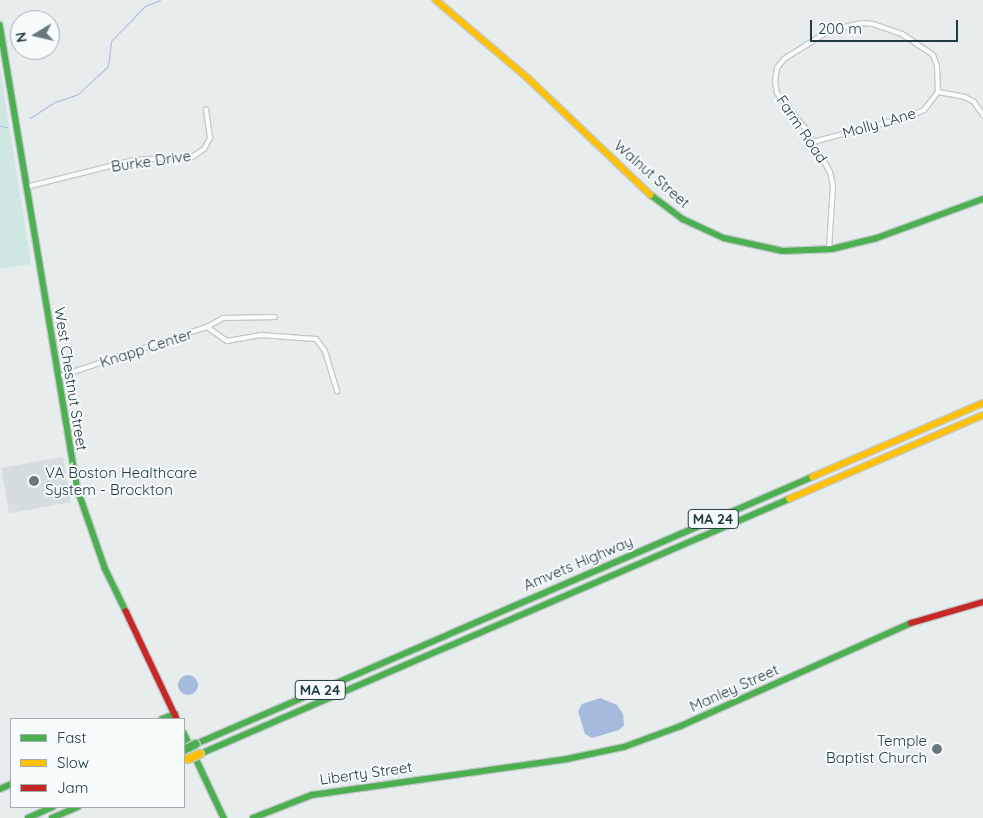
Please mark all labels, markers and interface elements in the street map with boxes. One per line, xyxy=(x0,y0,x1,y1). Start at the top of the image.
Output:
north arrow xyxy=(10,10,60,60)
scale bar xyxy=(813,10,960,42)
text: 200 m xyxy=(818,19,862,38)
text: N xyxy=(11,31,31,44)
street label: Farm Road xyxy=(773,92,831,166)
street label: Molly LAne xyxy=(840,104,918,142)
street label: Walnut Street xyxy=(611,136,693,212)
street label: Burke Drive xyxy=(110,146,192,176)
street label: West Chestnut Street xyxy=(51,306,91,452)
street label: Knapp Center xyxy=(97,325,195,371)
place label: VA Boston Healthcare System - Brockton xyxy=(45,463,197,498)
marker: VA Boston Healthcare System - Brockton xyxy=(27,474,41,488)
road number: MA 24 xyxy=(687,508,739,530)
street label: Amvets Highway xyxy=(521,532,635,594)
street label: Manley Street xyxy=(687,660,781,716)
road number: MA 24 xyxy=(294,678,346,702)
legend xyxy=(10,718,185,808)
text: Fast xyxy=(57,728,86,747)
place label: Temple Baptist Church xyxy=(826,731,927,766)
marker: Temple Baptist Church xyxy=(931,743,943,755)
text: Slow xyxy=(57,753,89,772)
street label: Liberty Street xyxy=(319,758,413,788)
text: Jam xyxy=(57,778,88,797)

